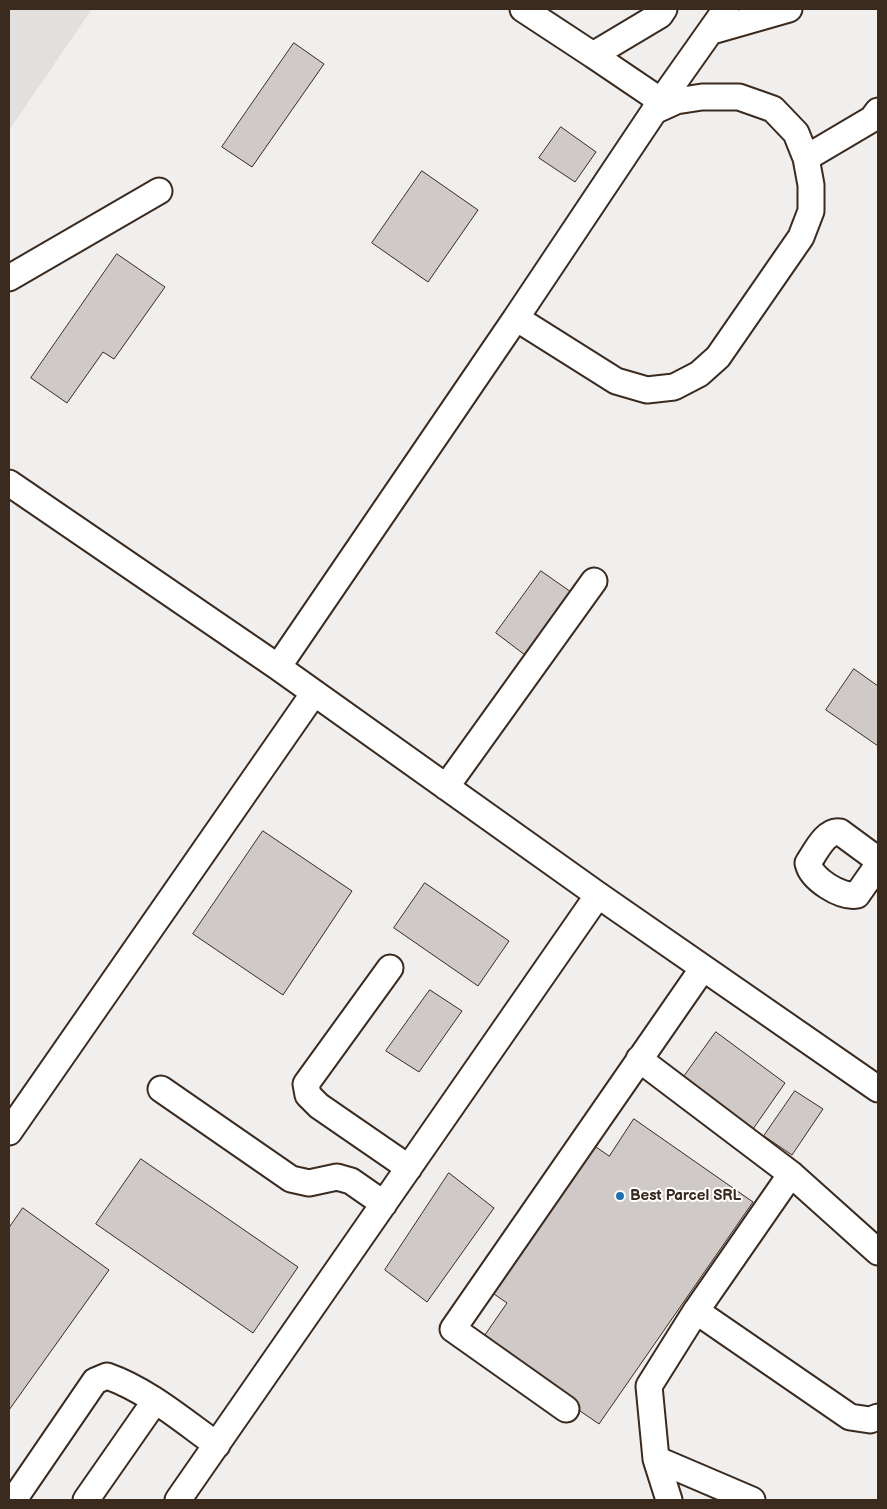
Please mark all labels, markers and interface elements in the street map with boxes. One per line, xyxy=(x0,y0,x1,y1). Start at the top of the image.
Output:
place label: Best Parcel SRL xyxy=(630,1187,741,1205)
marker: Best Parcel SRL xyxy=(614,1190,626,1202)

